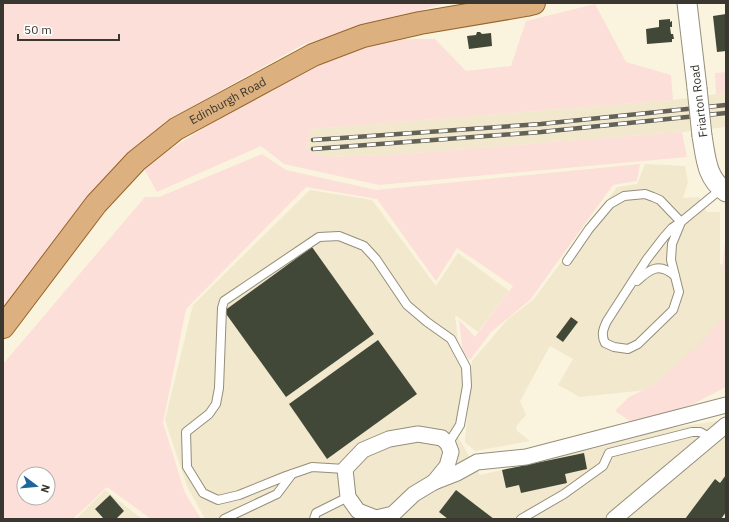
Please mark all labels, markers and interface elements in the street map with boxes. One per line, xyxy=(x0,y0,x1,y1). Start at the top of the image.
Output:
scale bar xyxy=(18,16,119,42)
text: 50 m xyxy=(24,22,52,37)
street label: Friarton Road xyxy=(687,64,710,138)
street label: Edinburgh Road xyxy=(186,74,269,127)
north arrow xyxy=(16,466,56,506)
text: N xyxy=(38,483,53,495)

